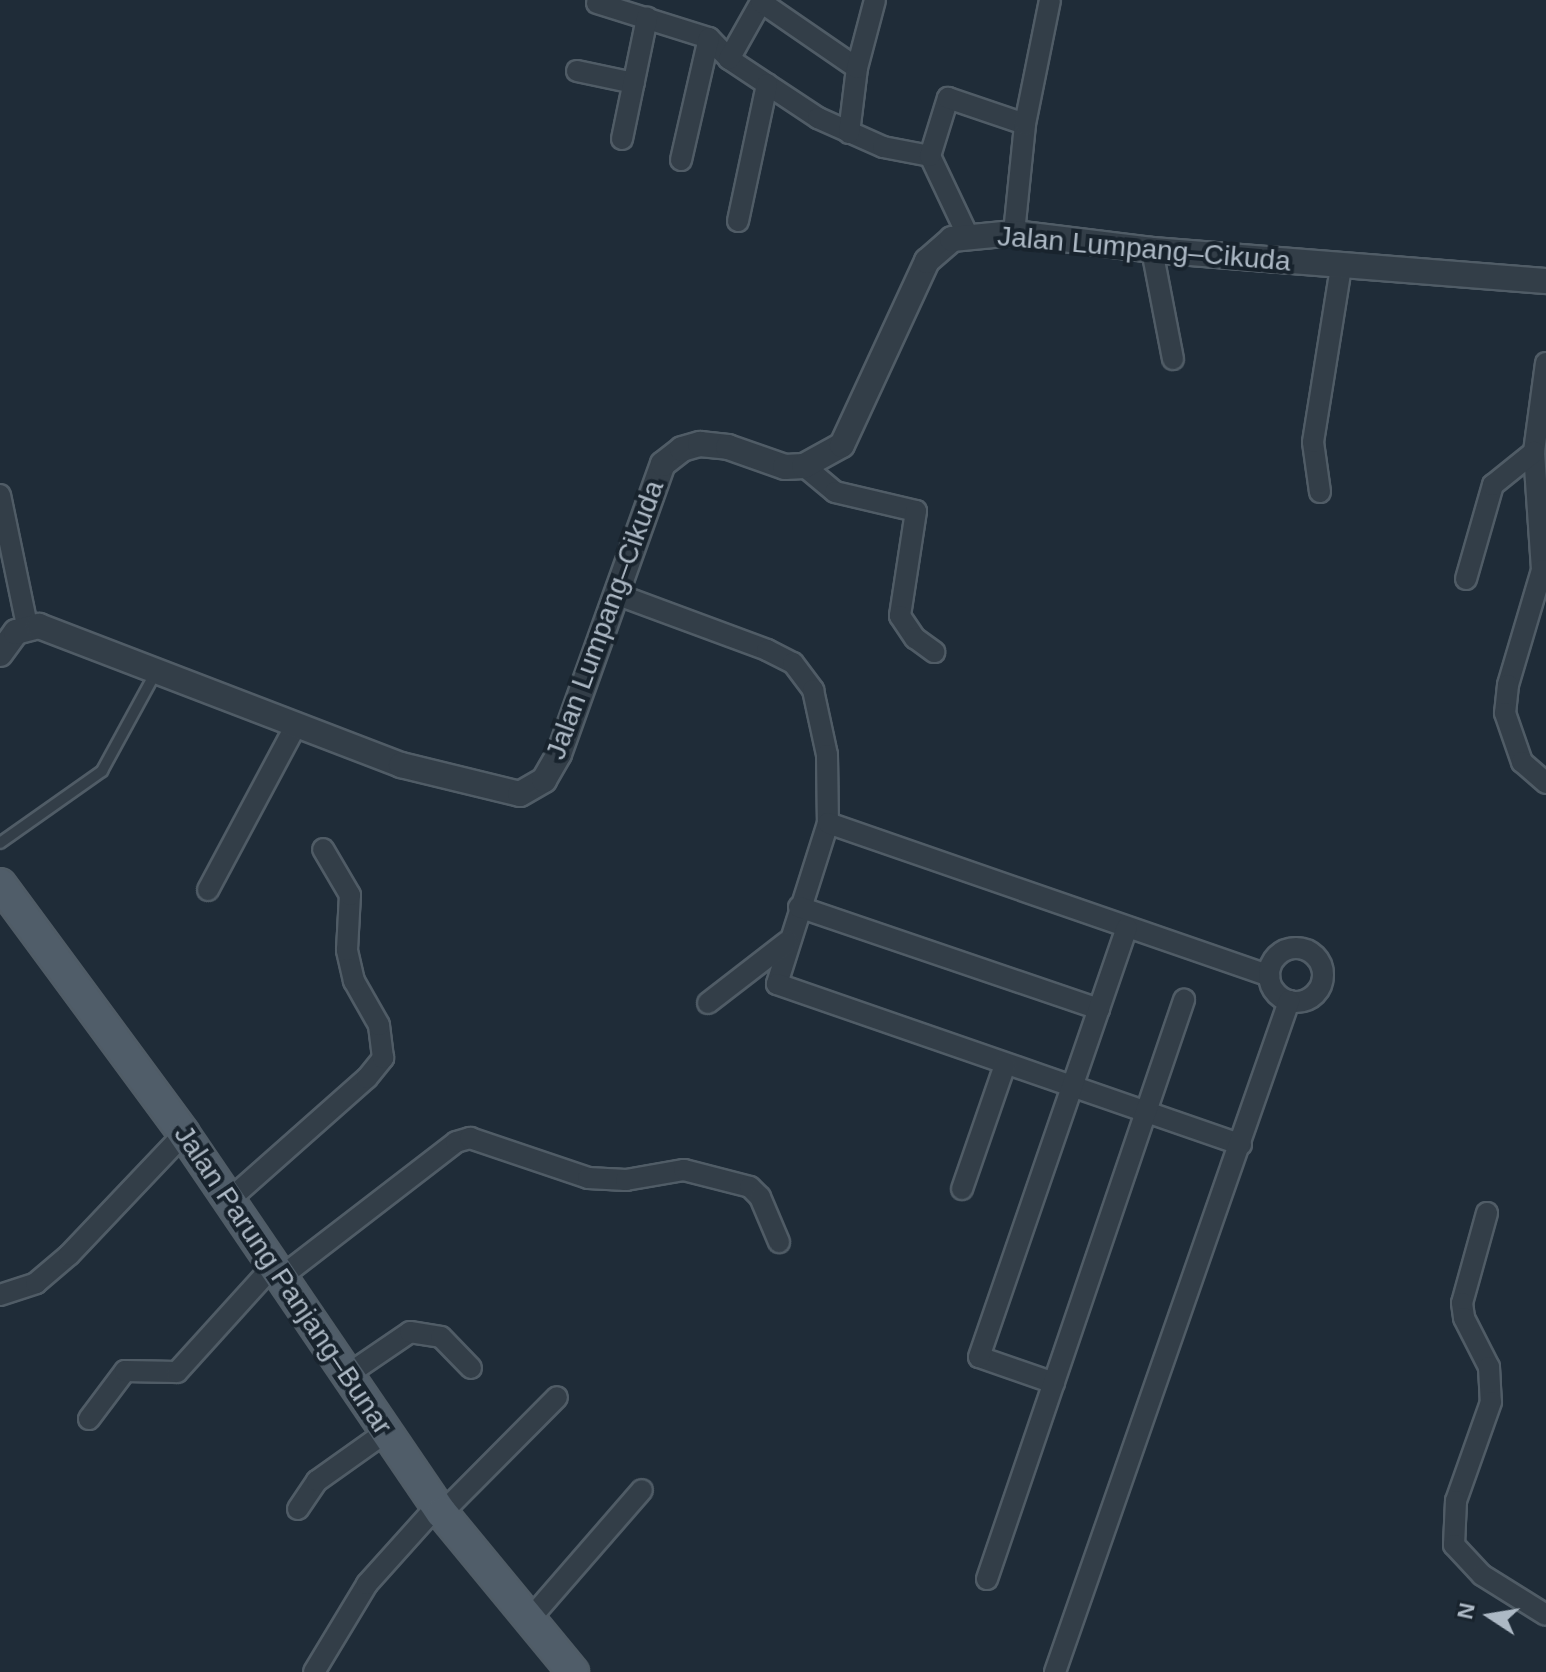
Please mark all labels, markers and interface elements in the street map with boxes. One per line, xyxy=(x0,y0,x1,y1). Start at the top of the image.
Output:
street label: Jalan Lumpang–Cikuda xyxy=(996,219,1292,279)
street label: Jalan Lumpang–Cikuda xyxy=(539,476,671,764)
street label: Jalan Parung Panjang–Bunar xyxy=(167,1119,399,1441)
north arrow xyxy=(1450,1576,1530,1656)
text: N xyxy=(1452,1601,1480,1621)

